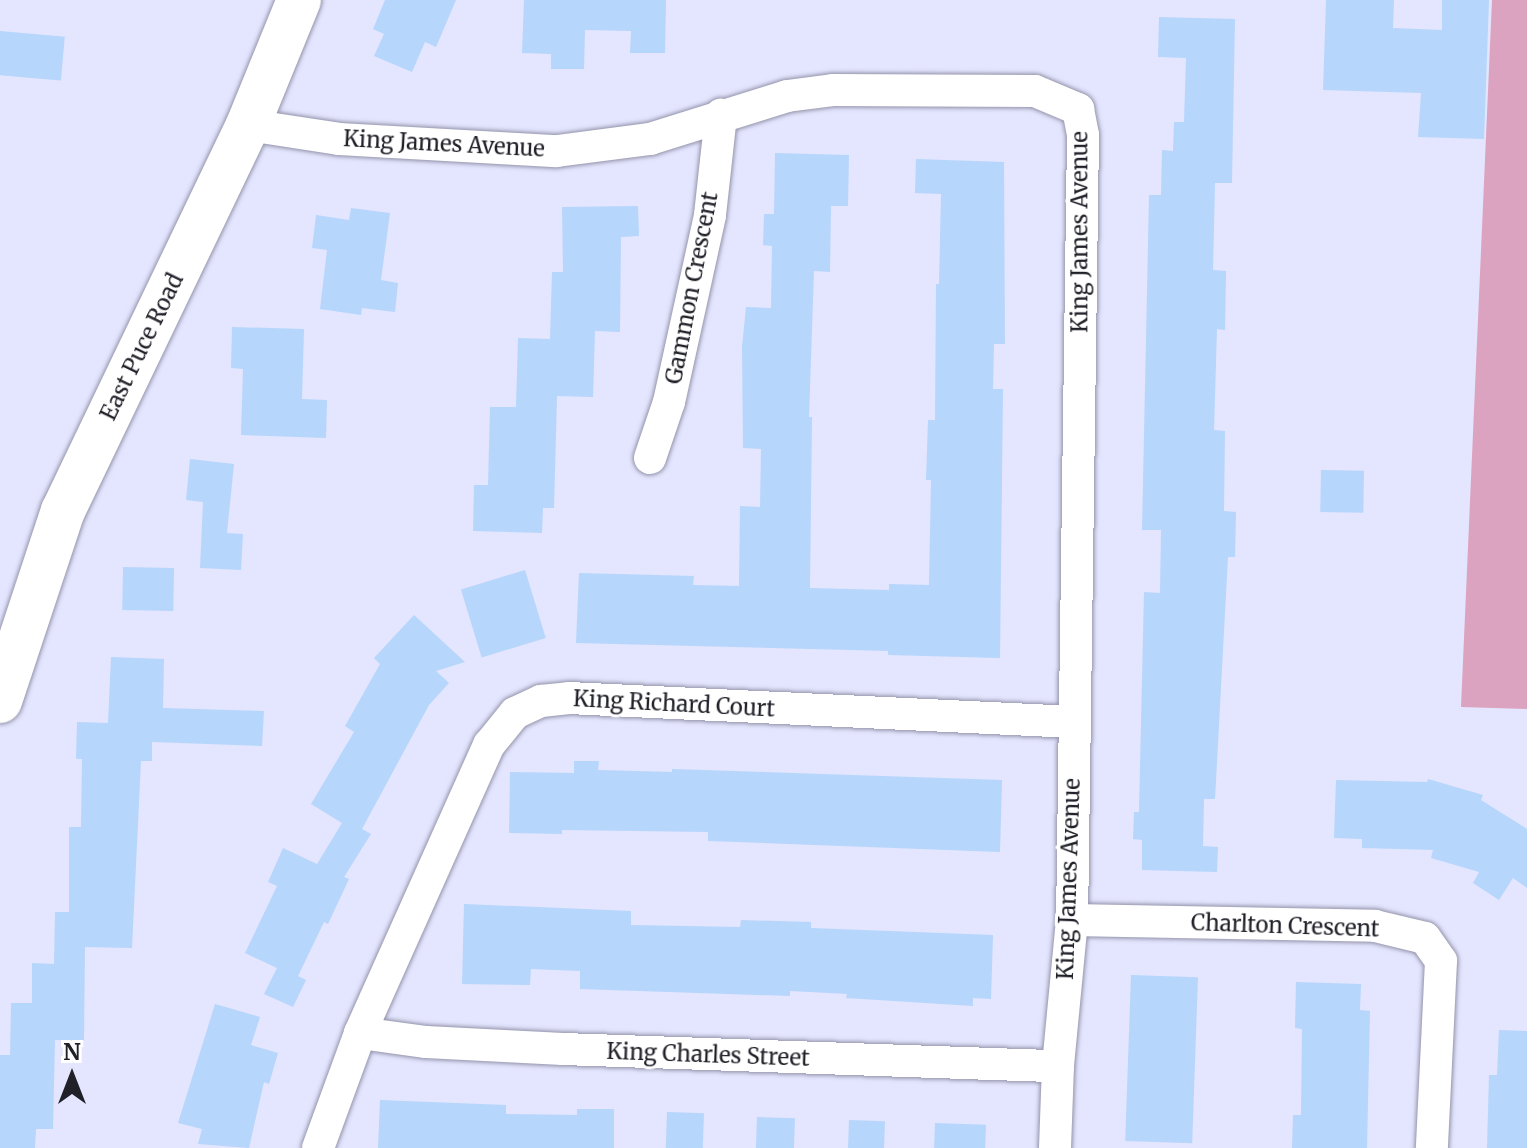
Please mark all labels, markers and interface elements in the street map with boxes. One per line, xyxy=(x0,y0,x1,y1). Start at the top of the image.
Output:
street label: King James Avenue xyxy=(343,126,545,162)
street label: King James Avenue xyxy=(1067,131,1093,333)
street label: Gammon Crescent xyxy=(660,190,724,386)
street label: East Puce Road xyxy=(95,269,189,425)
street label: King Richard Court xyxy=(572,686,776,722)
street label: King James Avenue xyxy=(1052,778,1086,980)
street label: Charlton Crescent xyxy=(1190,910,1380,942)
north arrow xyxy=(32,1036,112,1116)
text: N xyxy=(63,1038,81,1066)
street label: King Charles Street xyxy=(606,1038,810,1072)

